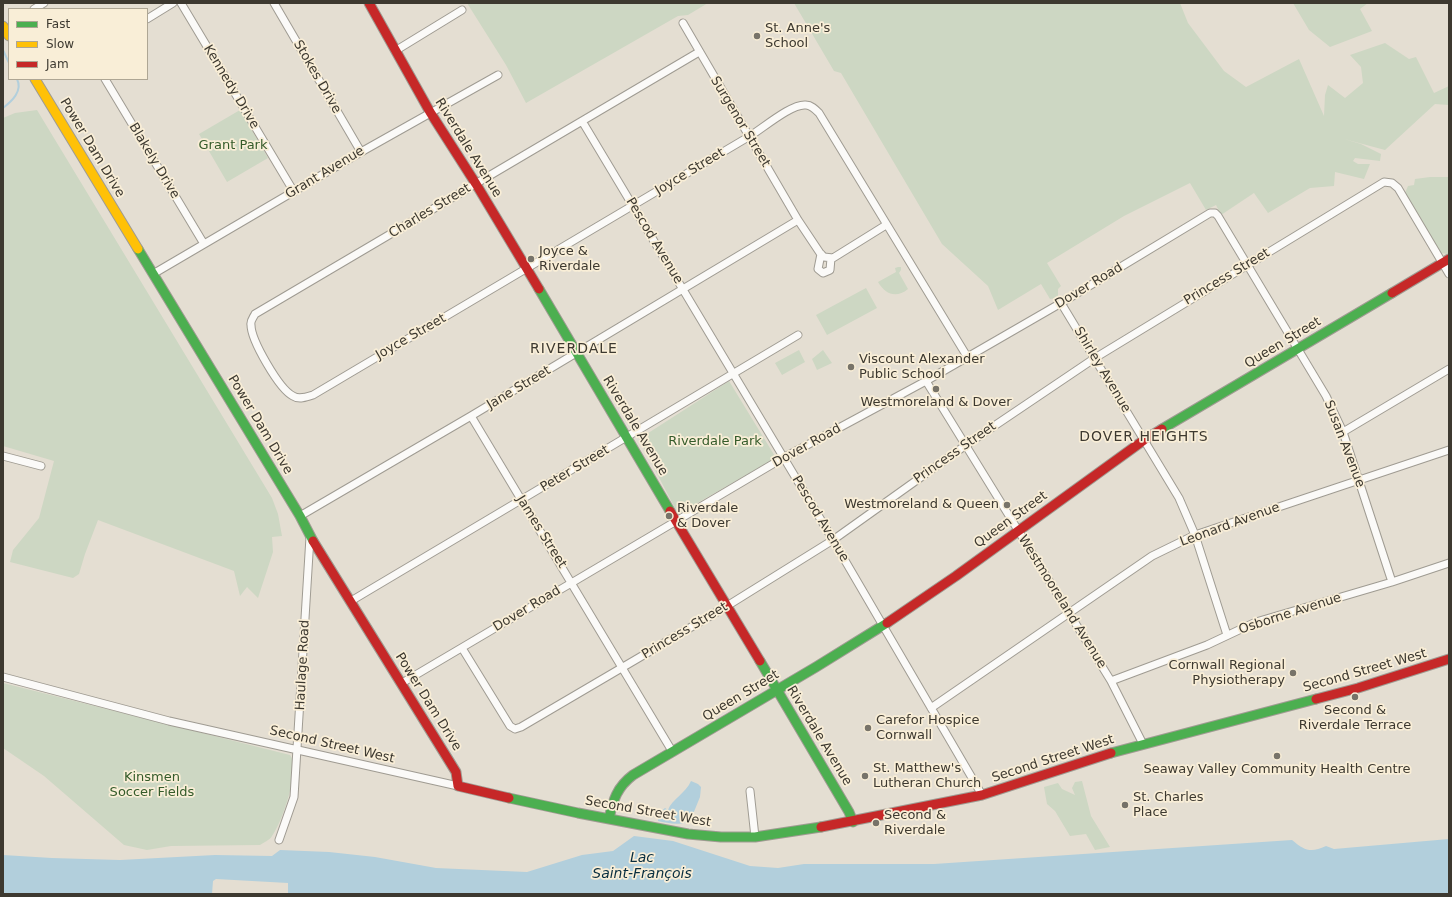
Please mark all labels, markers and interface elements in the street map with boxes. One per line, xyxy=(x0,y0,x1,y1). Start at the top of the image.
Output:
legend xyxy=(8,8,148,80)
text: Fast xyxy=(46,17,70,31)
place label: St. Anne's School xyxy=(765,21,830,52)
marker: St. Anne's School xyxy=(752,31,762,41)
text: Slow xyxy=(46,37,74,51)
street label: Stokes Drive xyxy=(290,38,344,116)
street label: Kennedy Drive xyxy=(200,42,262,132)
text: Jam xyxy=(46,57,69,71)
street label: Surgenor Street xyxy=(707,74,773,170)
street label: Power Dam Drive xyxy=(56,96,128,200)
street label: Riverdale Avenue xyxy=(431,96,505,200)
street label: Blakely Drive xyxy=(125,120,183,202)
park label: Grant Park xyxy=(199,138,267,154)
street label: Grant Avenue xyxy=(283,143,367,203)
street label: Joyce Street xyxy=(652,145,728,199)
street label: Charles Street xyxy=(386,180,474,242)
street label: Pescod Avenue xyxy=(622,195,686,287)
place label: Joyce & Riverdale xyxy=(539,244,600,275)
street label: Princess Street xyxy=(1181,245,1273,309)
marker: Joyce & Riverdale xyxy=(526,254,536,264)
street label: Dover Road xyxy=(1053,260,1125,312)
street label: Joyce Street xyxy=(373,311,449,363)
street label: Queen Street xyxy=(1242,314,1324,372)
street label: Shirley Avenue xyxy=(1070,324,1134,416)
district label: RIVERDALE xyxy=(530,341,618,357)
place label: Viscount Alexander Public School xyxy=(859,352,985,383)
marker: Viscount Alexander Public School xyxy=(846,362,856,372)
street label: Jane Street xyxy=(484,363,554,413)
street label: Power Dam Drive xyxy=(224,373,296,477)
street label: Riverdale Avenue xyxy=(599,373,671,479)
marker: Westmoreland & Dover xyxy=(931,384,941,394)
place label: Westmoreland & Dover xyxy=(860,395,1012,411)
street label: Susan Avenue xyxy=(1320,398,1368,490)
street label: Princess Street xyxy=(911,419,999,487)
street label: Dover Road xyxy=(770,421,844,471)
district label: DOVER HEIGHTS xyxy=(1079,429,1209,445)
park label: Riverdale Park xyxy=(668,434,762,450)
street label: Peter Street xyxy=(538,442,612,496)
street label: Pescod Avenue xyxy=(788,473,852,565)
street label: Queen Street xyxy=(971,488,1051,552)
street label: James Street xyxy=(512,493,570,571)
place label: Westmoreland & Queen xyxy=(844,497,999,513)
marker: Westmoreland & Queen xyxy=(1002,500,1012,510)
street label: Leonard Avenue xyxy=(1178,500,1282,550)
place label: Riverdale & Dover xyxy=(677,501,738,532)
marker: Riverdale & Dover xyxy=(664,511,674,521)
street label: Westmooreland Avenue xyxy=(1015,533,1109,671)
street label: Dover Road xyxy=(491,583,563,635)
street label: Osborne Avenue xyxy=(1237,590,1343,638)
street label: Princess Street xyxy=(639,599,731,663)
street label: Haulage Road xyxy=(293,619,313,711)
street label: Second Street West xyxy=(1302,646,1428,696)
street label: Power Dam Drive xyxy=(391,650,465,754)
place label: Cornwall Regional Physiotherapy xyxy=(1169,658,1285,689)
street label: Queen Street xyxy=(700,667,782,725)
marker: Cornwall Regional Physiotherapy xyxy=(1288,668,1298,678)
street label: Riverdale Avenue xyxy=(783,683,855,789)
marker: Second & Riverdale Terrace xyxy=(1350,692,1360,702)
place label: Second & Riverdale Terrace xyxy=(1299,703,1411,734)
place label: Carefor Hospice Cornwall xyxy=(876,713,980,744)
street label: Second Street West xyxy=(268,723,396,767)
marker: Carefor Hospice Cornwall xyxy=(863,723,873,733)
street label: Second Street West xyxy=(990,732,1116,786)
marker: Seaway Valley Community Health Centre xyxy=(1272,751,1282,761)
place label: St. Matthew's Lutheran Church xyxy=(873,761,981,792)
place label: Seaway Valley Community Health Centre xyxy=(1143,762,1411,778)
park label: Kinsmen Soccer Fields xyxy=(110,770,194,801)
marker: St. Matthew's Lutheran Church xyxy=(860,771,870,781)
place label: St. Charles Place xyxy=(1133,790,1204,821)
street label: Second Street West xyxy=(584,793,712,831)
marker: St. Charles Place xyxy=(1120,800,1130,810)
place label: Second & Riverdale xyxy=(884,808,946,839)
marker: Second & Riverdale xyxy=(871,818,881,828)
water label: Lac Saint-François xyxy=(592,850,692,882)

